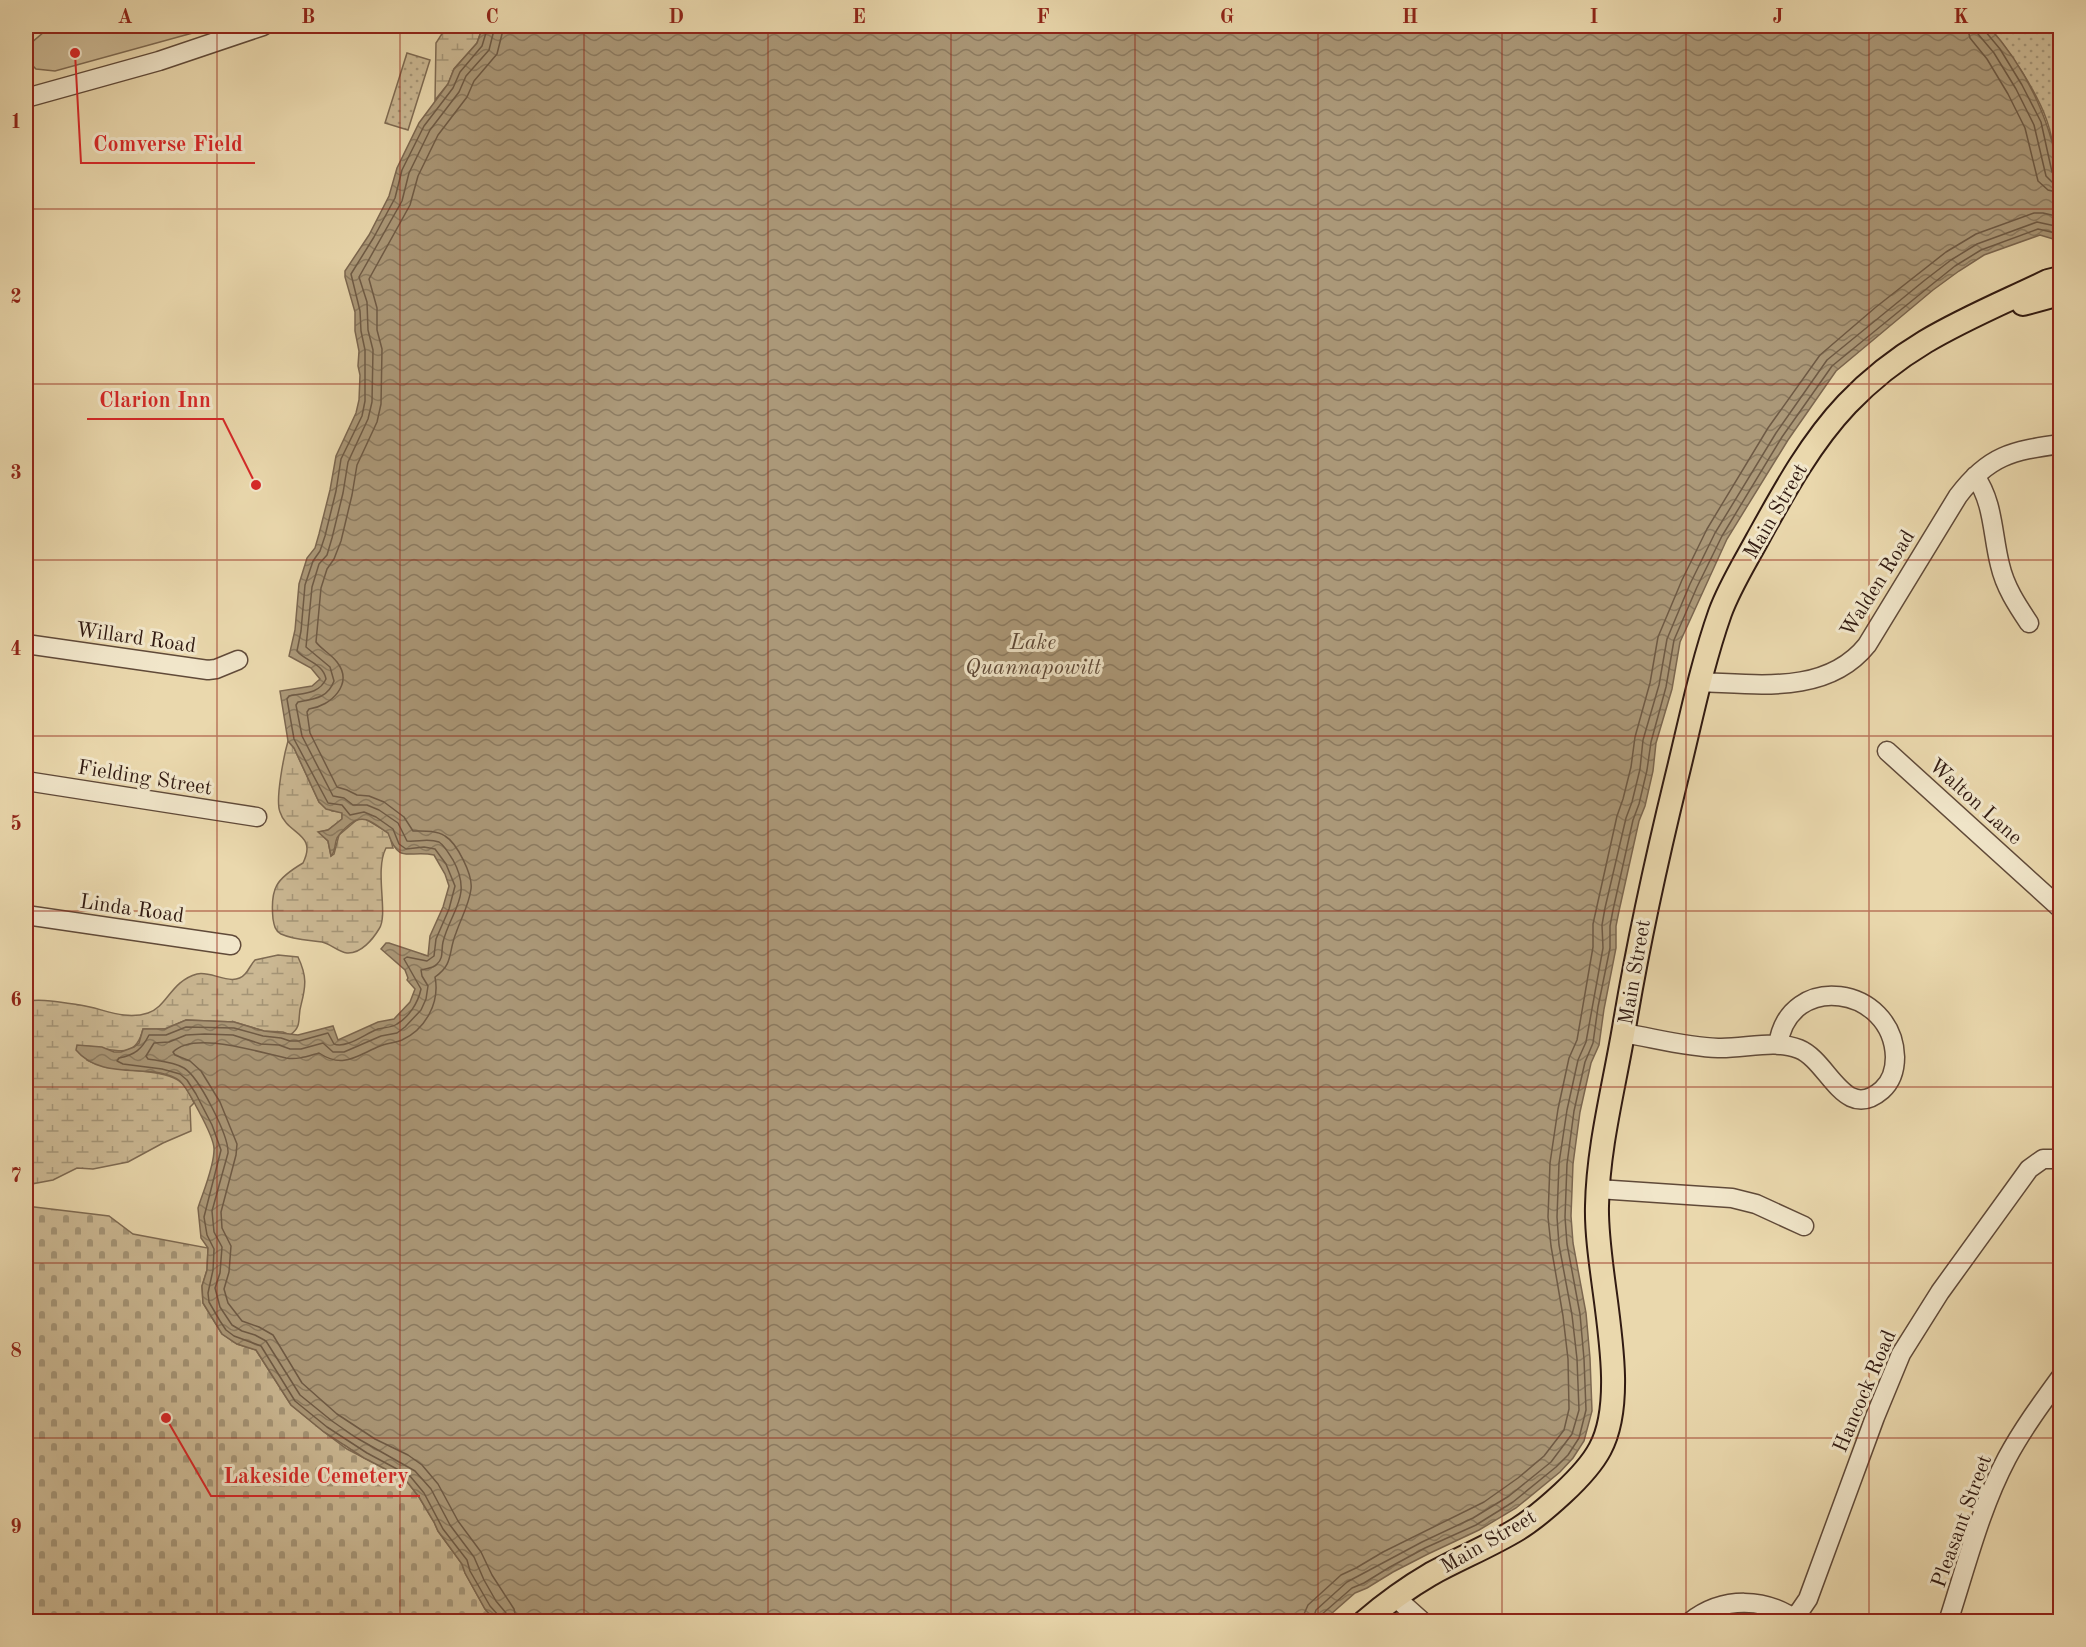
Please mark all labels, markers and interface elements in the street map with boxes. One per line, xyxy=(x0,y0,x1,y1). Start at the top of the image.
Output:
text: A xyxy=(117,8,133,28)
text: B xyxy=(301,8,315,28)
text: C xyxy=(485,8,499,28)
text: D xyxy=(668,8,684,28)
text: E xyxy=(852,8,866,28)
text: F xyxy=(1036,8,1050,28)
text: G xyxy=(1220,8,1234,28)
text: H xyxy=(1402,8,1418,28)
text: I xyxy=(1590,8,1598,28)
text: J xyxy=(1773,8,1784,28)
text: K xyxy=(1953,8,1969,28)
text: 1 xyxy=(10,113,22,133)
callout: Comverse Field xyxy=(81,123,255,163)
text: Comverse Field xyxy=(93,134,243,156)
text: 2 xyxy=(10,288,22,308)
callout: Clarion Inn xyxy=(87,379,223,419)
text: Clarion Inn xyxy=(99,390,211,412)
street label: Main Street xyxy=(1741,460,1812,563)
text: 3 xyxy=(10,464,22,484)
street label: Walden Road xyxy=(1837,527,1919,641)
street label: Willard Road xyxy=(74,620,197,657)
water label: Lake Quannapowitt xyxy=(965,632,1102,679)
text: 4 xyxy=(10,640,22,660)
street label: Walton Lane xyxy=(1924,755,2026,849)
street label: Fielding Street xyxy=(76,757,214,799)
text: 5 xyxy=(10,814,22,835)
street label: Linda Road xyxy=(78,892,185,927)
street label: Main Street xyxy=(1616,918,1655,1027)
text: 6 xyxy=(10,991,22,1011)
text: 7 xyxy=(10,1167,22,1187)
street label: Hancock Road xyxy=(1830,1327,1901,1456)
text: 8 xyxy=(10,1342,22,1362)
street label: Pleasant Street xyxy=(1929,1452,1996,1591)
callout: Lakeside Cemetery xyxy=(211,1456,420,1496)
text: Lakeside Cemetery xyxy=(223,1466,409,1488)
street label: Main Street xyxy=(1437,1507,1540,1578)
text: 9 xyxy=(10,1518,22,1538)

